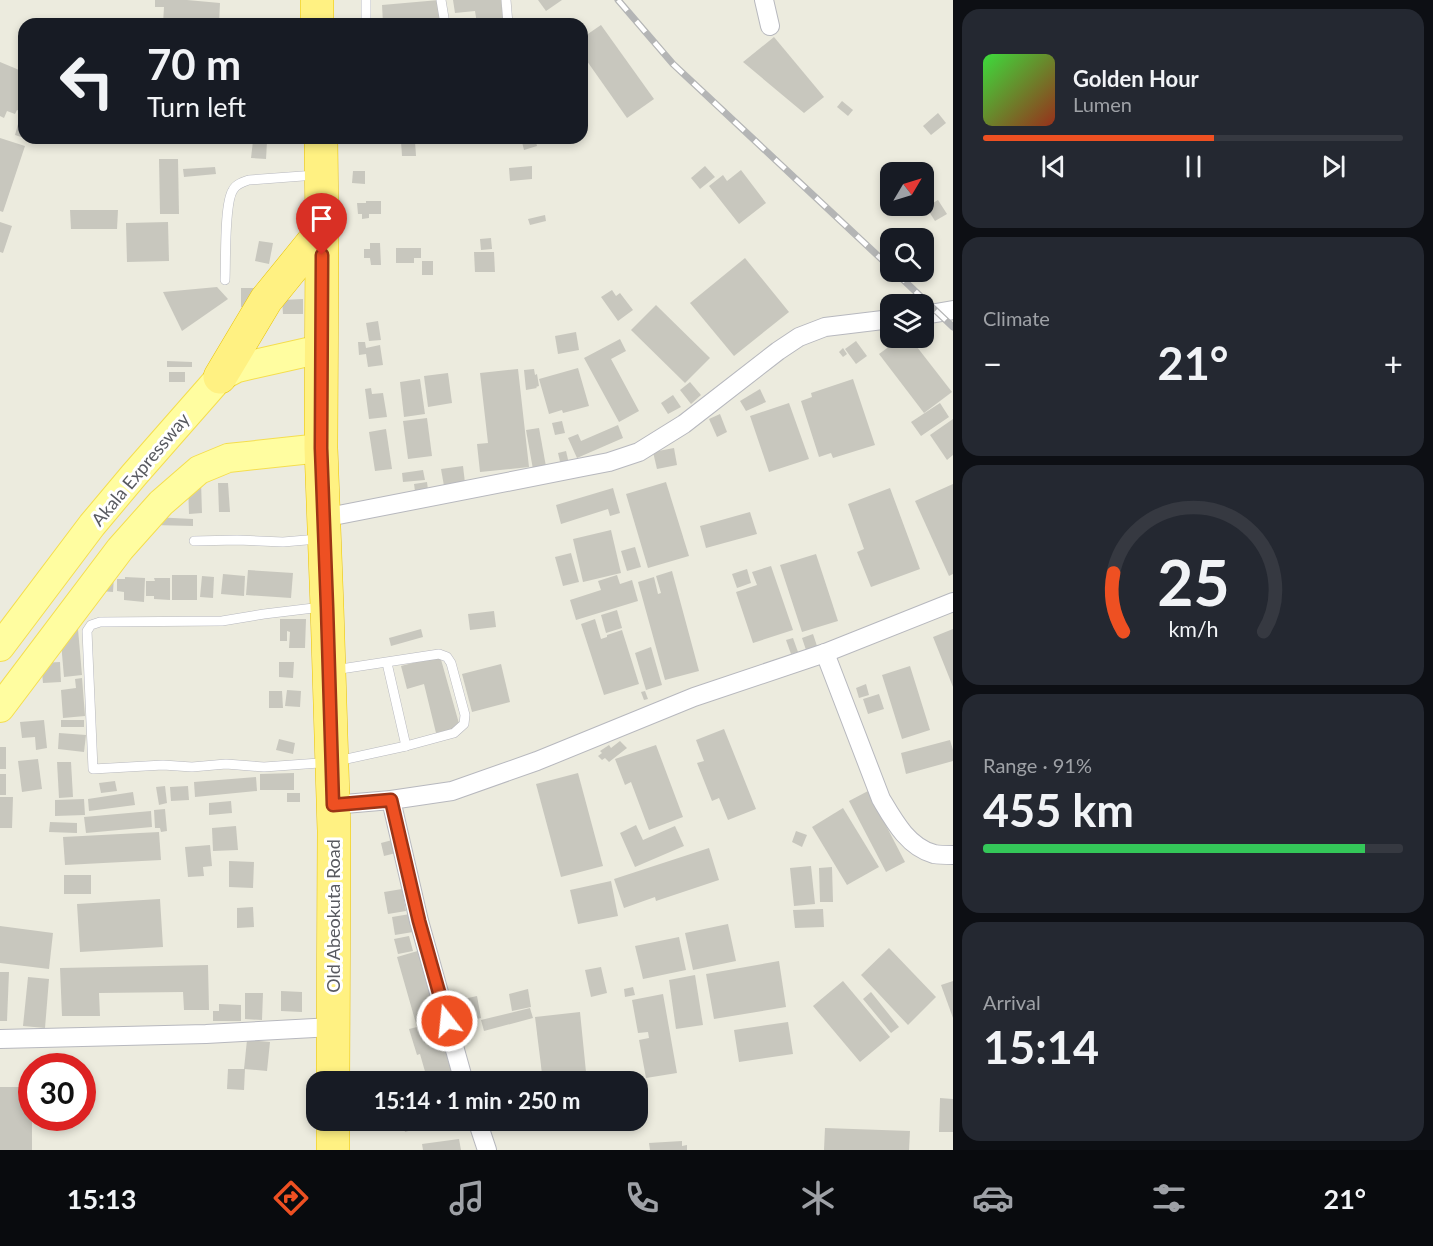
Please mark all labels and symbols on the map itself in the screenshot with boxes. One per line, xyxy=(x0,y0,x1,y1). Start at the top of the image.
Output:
north arrow xyxy=(880,162,934,216)
pin xyxy=(296,193,347,255)
street label: Akala Expressway xyxy=(86,407,194,530)
street label: Old Abeokuta Road xyxy=(322,839,344,993)
position arrow xyxy=(415,989,479,1053)
speed limit sign: 30 xyxy=(18,1053,96,1131)

